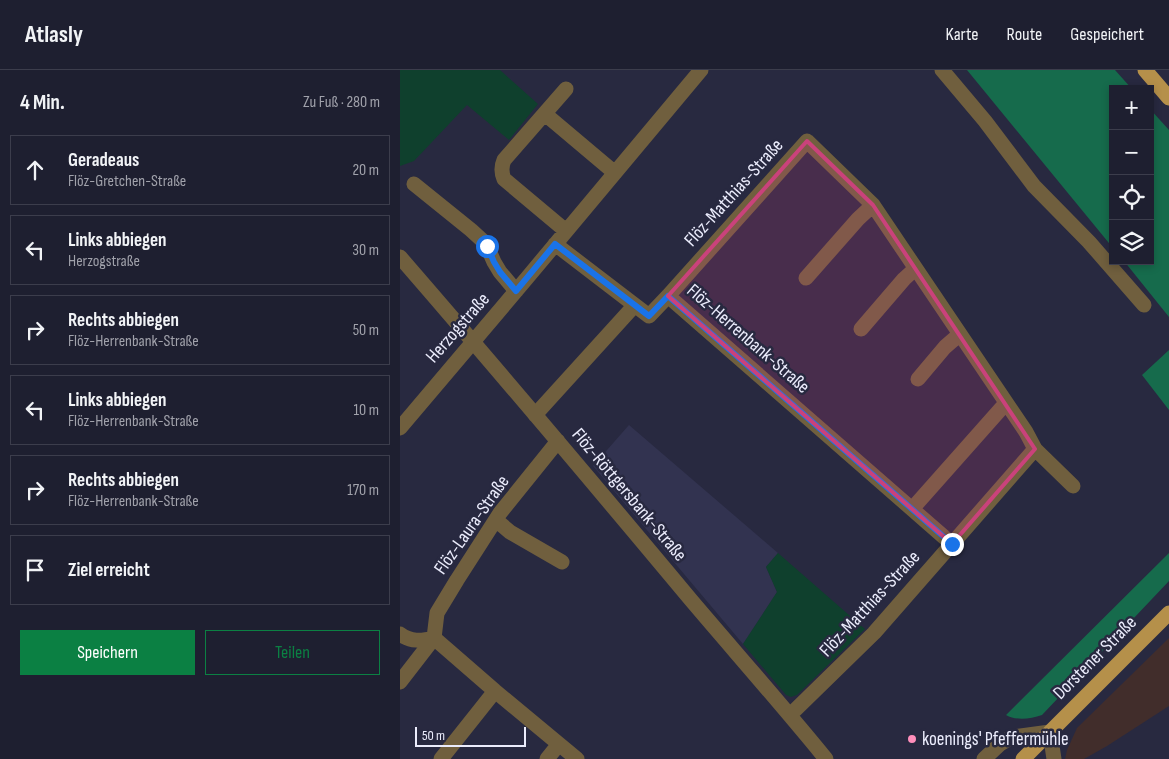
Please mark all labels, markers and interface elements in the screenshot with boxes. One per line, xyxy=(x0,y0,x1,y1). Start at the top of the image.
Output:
text: Atlasly xyxy=(25,20,83,49)
text: Karte xyxy=(946,24,979,45)
text: Route xyxy=(1007,24,1042,45)
text: Gespeichert xyxy=(1070,24,1144,45)
map controls xyxy=(1109,85,1154,265)
button: + xyxy=(1109,85,1154,130)
text: 4 Min. xyxy=(20,90,65,115)
text: Zu Fuß · 280 m xyxy=(303,93,380,112)
button: − xyxy=(1109,130,1154,175)
street label: Flöz-Matthias-Straße xyxy=(680,134,788,252)
text: Geradeaus xyxy=(68,149,139,172)
icon: ahead xyxy=(21,156,49,184)
text: 20 m xyxy=(352,161,379,180)
text: Flöz-Gretchen-Straße xyxy=(68,172,186,191)
button: locate xyxy=(1109,175,1154,220)
button: layers xyxy=(1109,220,1154,265)
text: Links abbiegen xyxy=(68,229,166,252)
route start xyxy=(476,235,499,258)
icon: left xyxy=(21,236,49,264)
text: 30 m xyxy=(352,241,379,260)
text: Herzogstraße xyxy=(68,252,140,271)
street label: Flöz-Herrenbank-Straße xyxy=(682,279,814,399)
street label: Herzogstraße xyxy=(421,288,495,368)
text: Rechts abbiegen xyxy=(68,309,179,332)
icon: right xyxy=(21,316,49,344)
text: 50 m xyxy=(353,321,379,340)
text: Flöz-Herrenbank-Straße xyxy=(68,332,199,351)
text: Links abbiegen xyxy=(68,389,166,412)
icon: left xyxy=(21,396,49,424)
text: 10 m xyxy=(353,401,379,420)
text: Flöz-Herrenbank-Straße xyxy=(68,412,199,431)
street label: Flöz-Röttgersbank-Straße xyxy=(567,424,691,566)
text: Rechts abbiegen xyxy=(68,469,179,492)
street label: Flöz-Laura-Straße xyxy=(429,471,515,579)
icon: right xyxy=(21,476,49,504)
text: 170 m xyxy=(347,481,379,500)
text: Flöz-Herrenbank-Straße xyxy=(68,492,199,511)
route end xyxy=(941,533,964,556)
street label: Flöz-Matthias-Straße xyxy=(815,546,925,662)
icon: arrive xyxy=(21,556,49,584)
text: Ziel erreicht xyxy=(68,559,150,582)
street label: Dorstener Straße xyxy=(1048,611,1142,705)
button: Speichern xyxy=(20,630,195,675)
button: Teilen xyxy=(205,630,380,675)
scale bar xyxy=(415,724,526,747)
text: 50 m xyxy=(422,727,445,744)
place label: koenings' Pfeffermühle xyxy=(922,728,1069,751)
marker: koenings' Pfeffermühle xyxy=(906,733,918,745)

